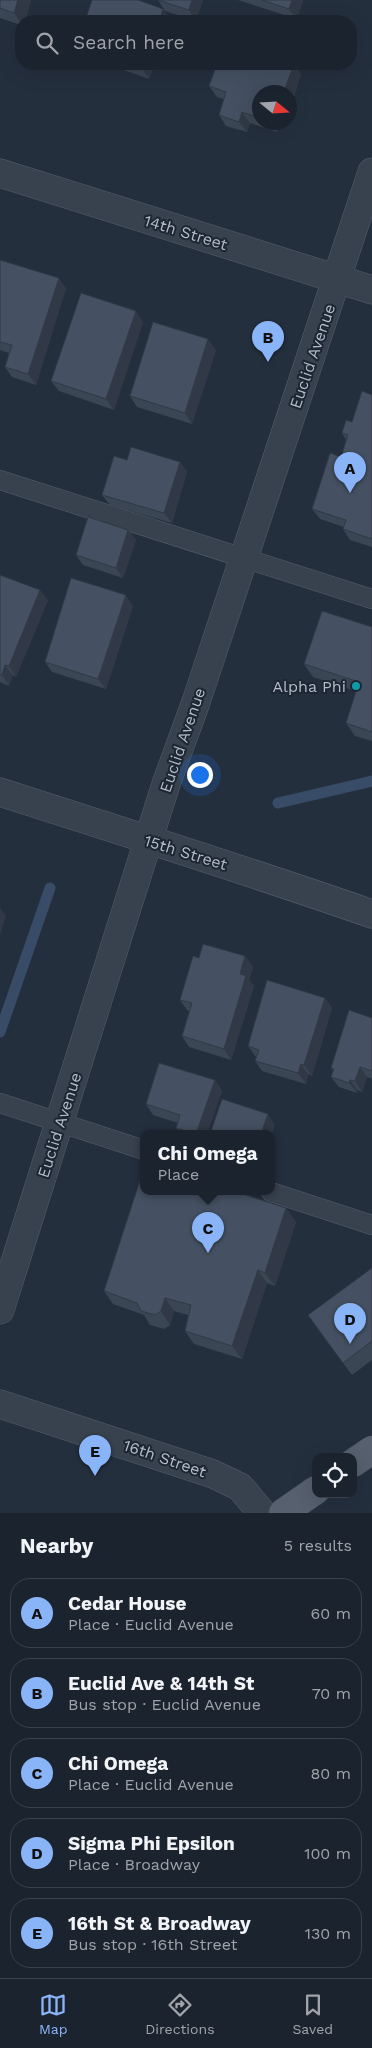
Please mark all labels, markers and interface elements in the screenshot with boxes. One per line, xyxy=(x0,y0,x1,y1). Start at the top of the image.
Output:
search box xyxy=(15,15,357,70)
icon: search xyxy=(33,29,61,57)
text: Search here xyxy=(73,31,184,54)
north arrow xyxy=(252,85,297,130)
street label: 14th Street xyxy=(142,211,230,254)
street label: Euclid Avenue xyxy=(286,301,339,411)
pin: B xyxy=(252,321,284,362)
pin: A xyxy=(334,452,366,493)
place label: Alpha Phi xyxy=(273,677,346,696)
marker: Alpha Phi xyxy=(350,680,362,692)
street label: Euclid Avenue xyxy=(156,685,209,795)
your location xyxy=(187,762,213,788)
street label: 15th Street xyxy=(142,831,230,874)
street label: Euclid Avenue xyxy=(34,1070,85,1180)
popup xyxy=(140,1130,275,1195)
text: Chi Omega xyxy=(157,1142,258,1165)
text: Place xyxy=(157,1165,199,1184)
pin: C xyxy=(192,1212,224,1253)
pin: D xyxy=(334,1303,366,1344)
pin: E xyxy=(79,1435,111,1476)
street label: 16th Street xyxy=(121,1435,209,1482)
map controls xyxy=(312,1453,357,1498)
button: locate xyxy=(312,1453,357,1498)
text: Nearby xyxy=(20,1533,93,1558)
text: 5 results xyxy=(284,1536,352,1555)
text: Cedar House xyxy=(68,1592,186,1615)
text: A xyxy=(32,1604,42,1623)
text: 60 m xyxy=(311,1604,351,1623)
text: Place · Euclid Avenue xyxy=(68,1615,234,1634)
text: Euclid Ave & 14th St xyxy=(68,1672,254,1695)
text: B xyxy=(32,1684,42,1703)
text: 70 m xyxy=(312,1684,351,1703)
text: Bus stop · Euclid Avenue xyxy=(68,1695,261,1714)
text: Chi Omega xyxy=(68,1752,168,1775)
text: C xyxy=(32,1764,42,1783)
text: 80 m xyxy=(310,1764,351,1783)
text: Place · Euclid Avenue xyxy=(68,1775,234,1794)
text: Sigma Phi Epsilon xyxy=(68,1832,235,1855)
text: D xyxy=(31,1844,43,1863)
text: 100 m xyxy=(304,1844,351,1863)
text: Place · Broadway xyxy=(68,1855,200,1874)
text: 16th St & Broadway xyxy=(68,1912,251,1935)
text: E xyxy=(32,1924,42,1943)
text: 130 m xyxy=(305,1924,351,1943)
text: Bus stop · 16th Street xyxy=(68,1935,237,1954)
tab: Map xyxy=(39,1991,68,2037)
tab: Directions xyxy=(145,1991,215,2037)
tab: Saved xyxy=(292,1991,333,2037)

